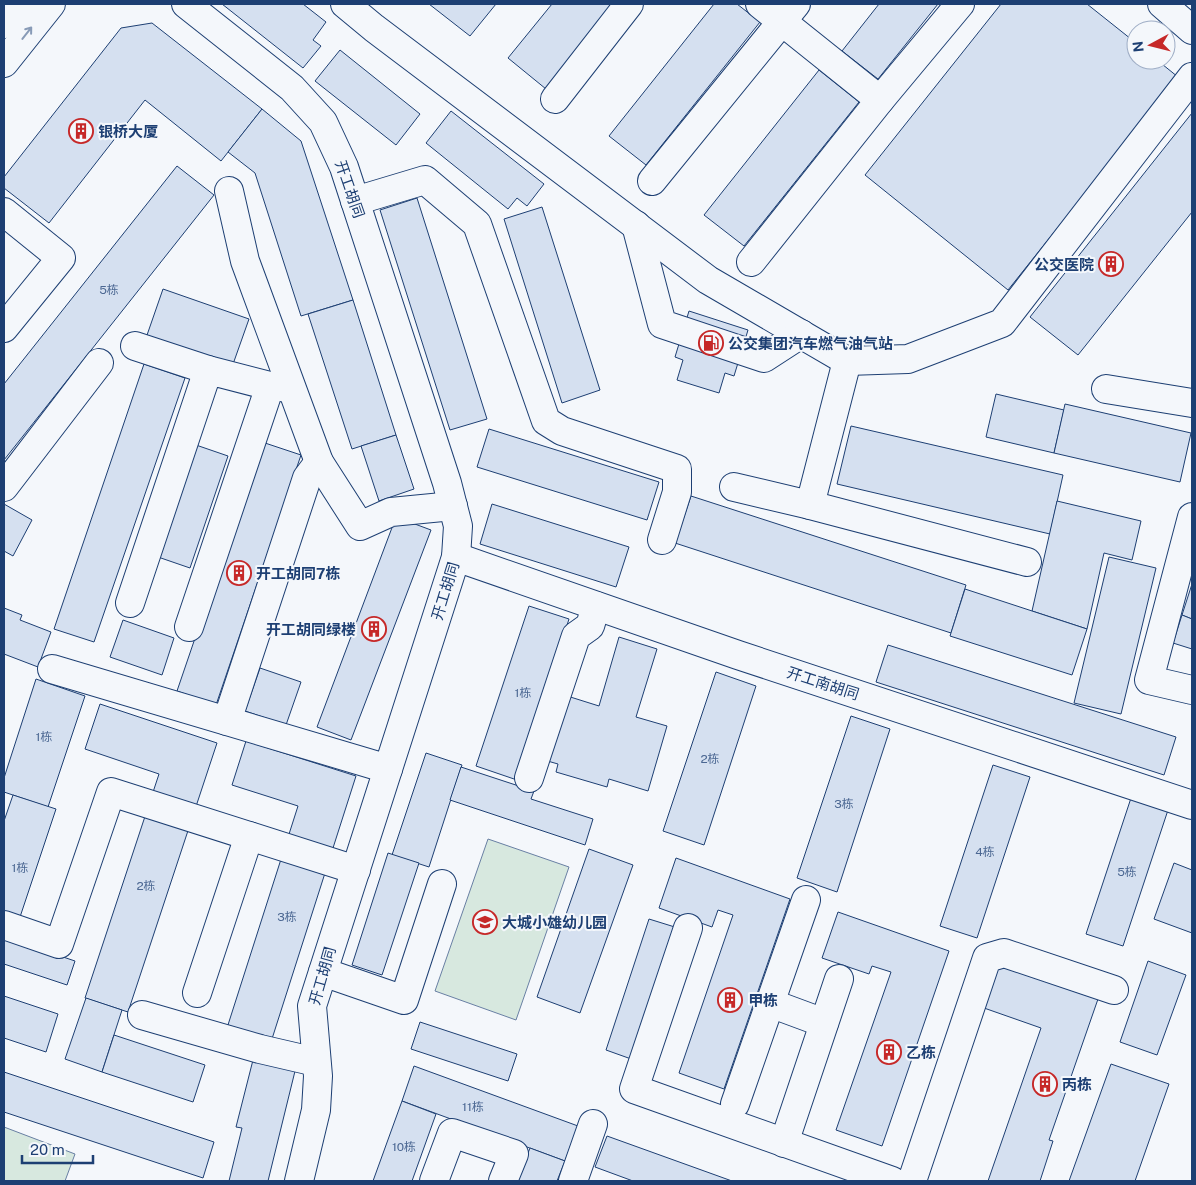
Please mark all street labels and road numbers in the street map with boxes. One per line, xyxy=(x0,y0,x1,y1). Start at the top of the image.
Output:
street label: 开工胡同 xyxy=(332,158,368,220)
street label: 开工胡同 xyxy=(428,560,462,622)
street label: 开工南胡同 xyxy=(785,663,861,703)
street label: 开工胡同 xyxy=(306,945,338,1007)

